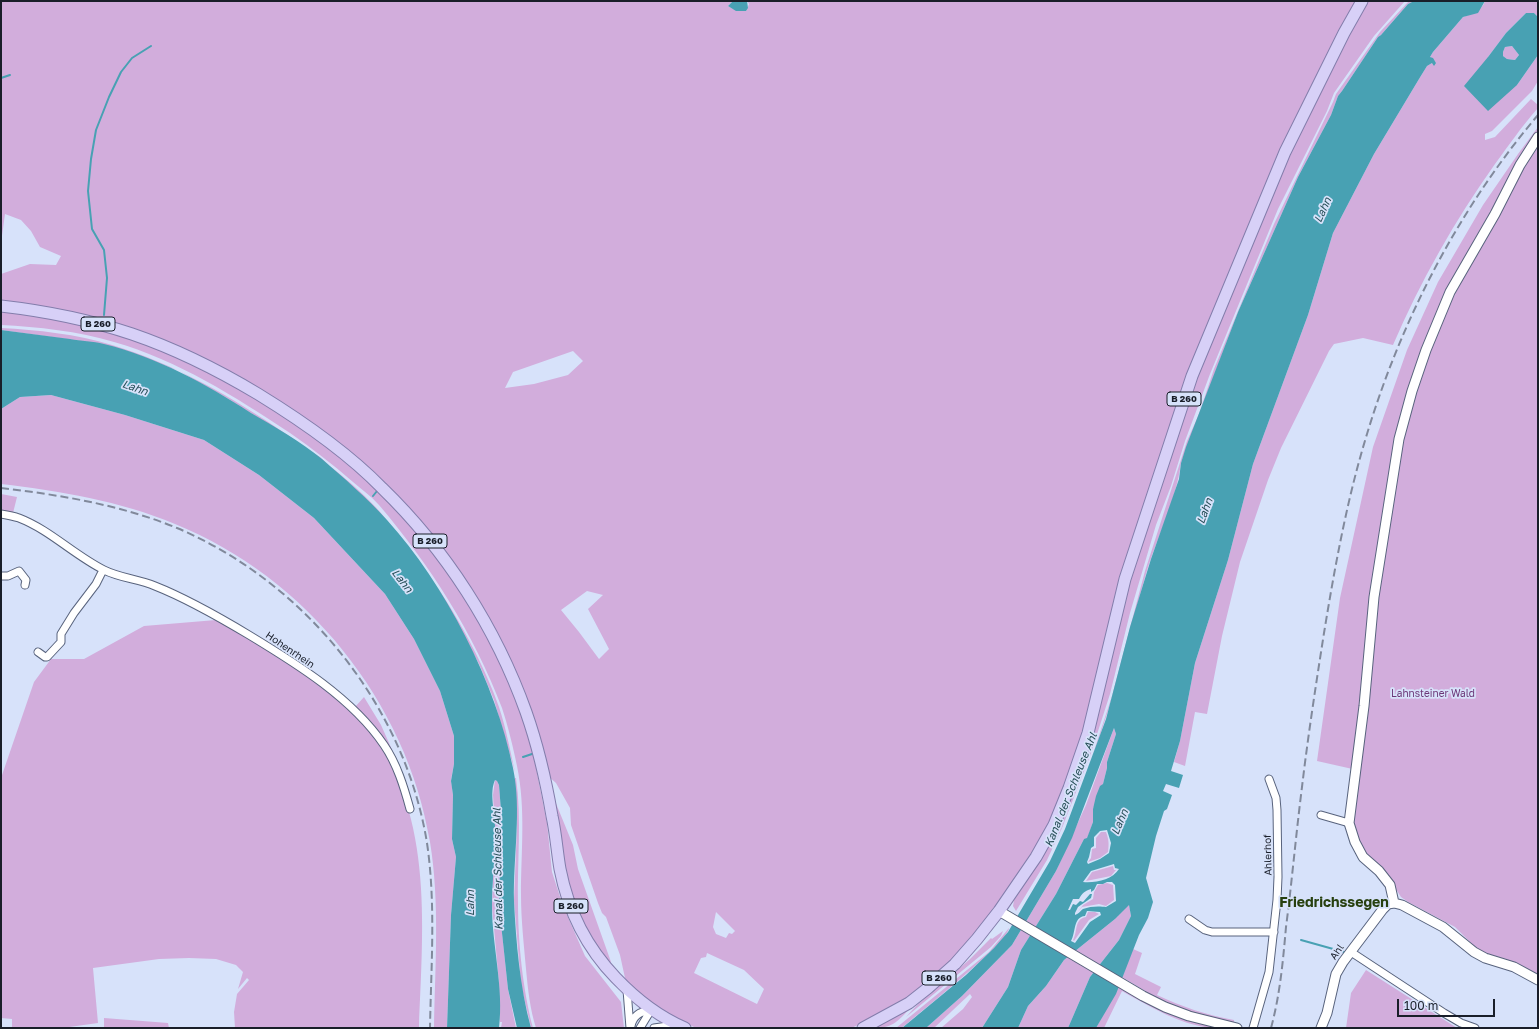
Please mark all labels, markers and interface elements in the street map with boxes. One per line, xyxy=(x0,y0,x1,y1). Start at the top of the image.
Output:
water label: Lahn xyxy=(1312,195,1334,225)
road number: B 260 xyxy=(81,317,115,331)
water label: Lahn xyxy=(121,378,149,398)
road number: B 260 xyxy=(1167,392,1201,406)
water label: Lahn xyxy=(1194,496,1216,526)
road number: B 260 xyxy=(413,534,447,548)
water label: Lahn xyxy=(389,567,415,595)
street label: Hohenrhein xyxy=(263,629,317,671)
park label: Lahnsteiner Wald xyxy=(1391,688,1475,700)
water label: Kanal der Schleuse Ahl xyxy=(1042,731,1100,849)
water label: Lahn xyxy=(1109,807,1131,837)
water label: Kanal der Schleuse Ahl xyxy=(490,808,506,930)
street label: Ahlerhof xyxy=(1262,834,1274,876)
water label: Lahn xyxy=(464,890,478,916)
district label: Friedrichssegen xyxy=(1279,895,1389,911)
road number: B 260 xyxy=(554,899,588,913)
street label: Ahl xyxy=(1327,942,1347,962)
road number: B 260 xyxy=(922,971,956,985)
scale bar xyxy=(1399,991,1497,1017)
text: 100 m xyxy=(1404,998,1438,1013)

